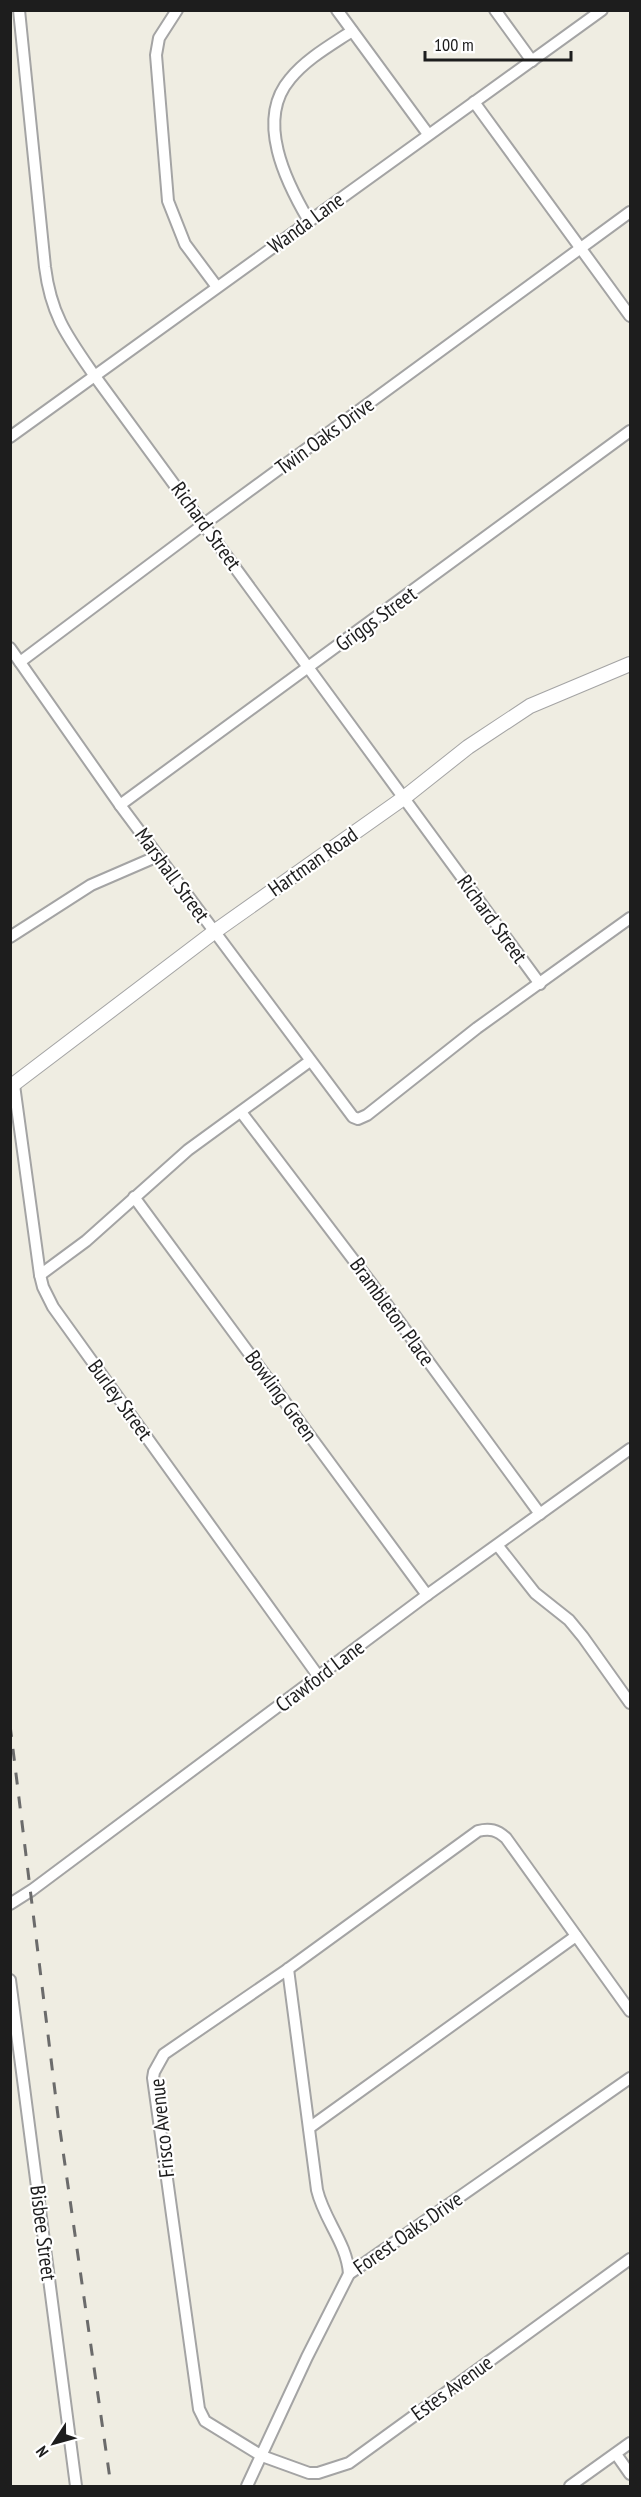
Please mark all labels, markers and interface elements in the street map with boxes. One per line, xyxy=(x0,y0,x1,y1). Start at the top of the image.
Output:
scale bar xyxy=(425,24,570,62)
text: 100 m xyxy=(434,33,474,56)
street label: Wanda Lane xyxy=(262,186,349,259)
street label: Twin Oaks Drive xyxy=(270,391,379,481)
street label: Richard Street xyxy=(165,476,248,575)
street label: Griggs Street xyxy=(330,580,422,657)
street label: Hartman Road xyxy=(263,821,363,902)
street label: Marshall Street xyxy=(129,822,216,927)
street label: Richard Street xyxy=(451,869,534,968)
street label: Brambleton Place xyxy=(344,1252,441,1371)
street label: Bowling Green xyxy=(239,1345,323,1446)
street label: Burley Street xyxy=(82,1354,159,1446)
street label: Crawford Lane xyxy=(270,1633,369,1718)
street label: Frisco Avenue xyxy=(143,2077,180,2179)
street label: Bisbee Street xyxy=(24,2184,63,2282)
street label: Forest Oaks Drive xyxy=(348,2185,468,2280)
street label: Estes Avenue xyxy=(406,2349,498,2426)
north arrow xyxy=(24,2413,84,2473)
text: N xyxy=(31,2442,52,2461)

